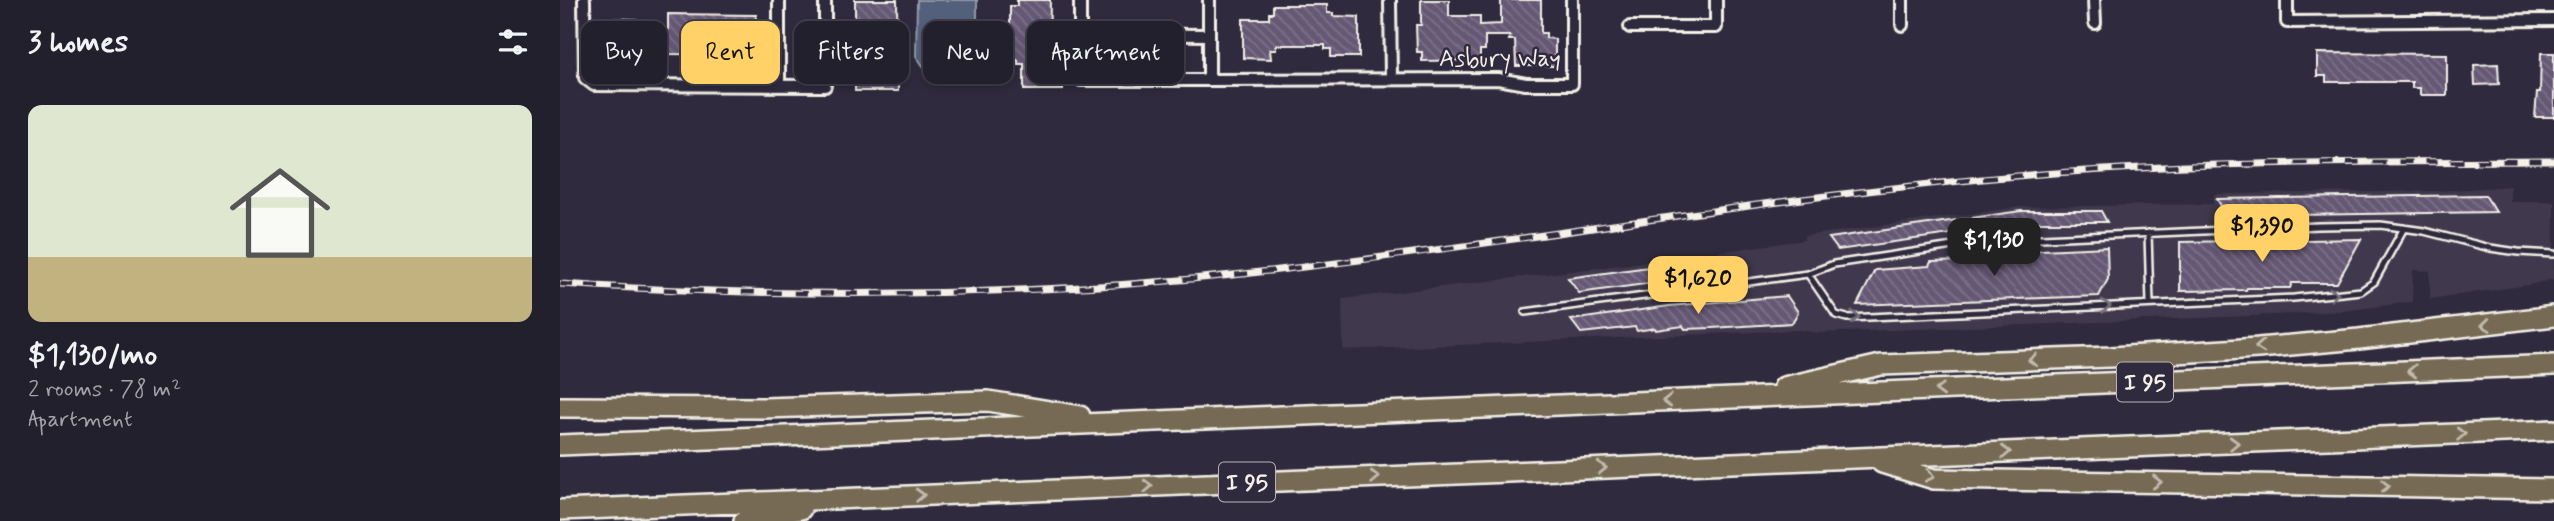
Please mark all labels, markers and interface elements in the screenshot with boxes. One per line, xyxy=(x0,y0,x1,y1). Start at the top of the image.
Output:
chip: Buy xyxy=(581,21,667,84)
chip: Rent xyxy=(681,21,780,84)
chip: Filters xyxy=(794,21,909,84)
chip: New xyxy=(923,21,1013,84)
chip: Apartment xyxy=(1027,21,1184,84)
text: 3 homes xyxy=(28,23,128,62)
icon: filters xyxy=(494,23,532,61)
street label: Asbury Way xyxy=(1439,44,1561,75)
icon: home xyxy=(217,150,343,276)
pin: $1,390 xyxy=(2205,204,2319,264)
text: $1,390 xyxy=(2230,212,2294,242)
pin: $1,130 xyxy=(1937,218,2051,278)
text: $1,130 xyxy=(1964,226,2024,256)
pin: $1,620 xyxy=(1641,256,1755,316)
text: $1,620 xyxy=(1664,264,1732,294)
one-way arrow xyxy=(2328,287,2339,302)
one-way arrow xyxy=(2101,298,2112,313)
one-way arrow xyxy=(1850,309,1861,324)
one-way arrow xyxy=(2481,317,2492,332)
text: $1,130/mo xyxy=(28,336,157,375)
one-way arrow xyxy=(2254,340,2265,355)
one-way arrow xyxy=(2027,352,2038,367)
road number: I 95 xyxy=(2117,362,2173,402)
one-way arrow xyxy=(2407,364,2418,379)
text: 2 rooms · 78 m² xyxy=(28,375,181,405)
one-way arrow xyxy=(1934,382,1945,397)
one-way arrow xyxy=(1661,393,1672,408)
text: Apartment xyxy=(28,405,133,435)
one-way arrow xyxy=(2456,426,2467,441)
one-way arrow xyxy=(2228,436,2239,451)
one-way arrow xyxy=(2001,445,2012,460)
one-way arrow xyxy=(1597,460,1608,475)
road number: I 95 xyxy=(1219,462,1275,502)
one-way arrow xyxy=(1924,468,1936,483)
one-way arrow xyxy=(1370,469,1381,484)
one-way arrow xyxy=(2152,475,2163,490)
one-way arrow xyxy=(1143,478,1154,493)
one-way arrow xyxy=(2380,478,2391,494)
one-way arrow xyxy=(915,487,926,502)

